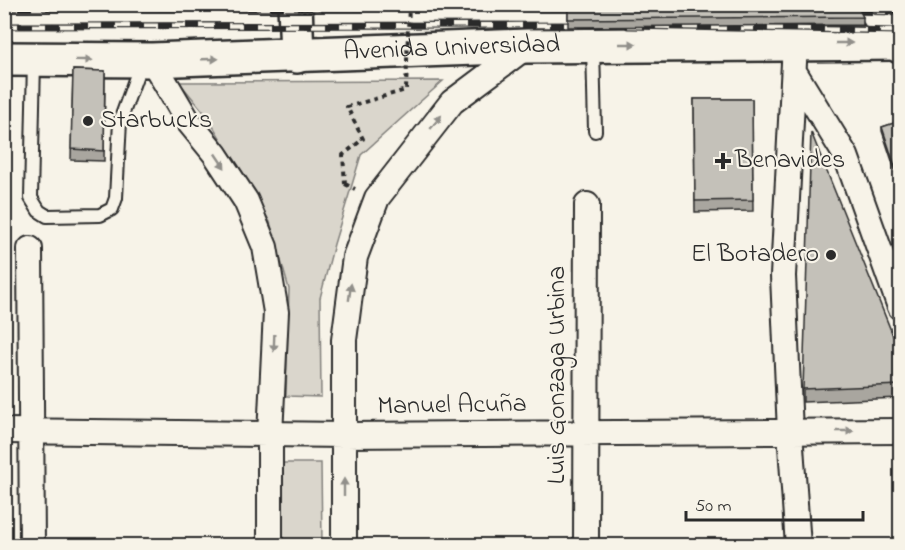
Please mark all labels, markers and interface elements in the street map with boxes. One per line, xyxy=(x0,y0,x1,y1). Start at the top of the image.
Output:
street label: Avenida Universidad xyxy=(343,27,561,72)
one-way arrow xyxy=(835,38,854,48)
one-way arrow xyxy=(619,39,638,49)
one-way arrow xyxy=(201,54,220,63)
one-way arrow xyxy=(74,55,93,65)
place label: Starbucks xyxy=(100,102,212,140)
marker: Starbucks xyxy=(81,114,95,128)
one-way arrow xyxy=(429,114,442,130)
place label: Benavides xyxy=(734,142,845,180)
one-way arrow xyxy=(214,153,225,169)
marker: Benavides xyxy=(716,154,730,168)
place label: El Botadero xyxy=(691,236,819,274)
marker: El Botadero xyxy=(824,248,838,262)
street label: Luis Gonzaga Urbina xyxy=(539,266,577,484)
one-way arrow xyxy=(346,283,355,302)
one-way arrow xyxy=(270,334,279,353)
street label: Manuel Acuña xyxy=(377,386,527,426)
one-way arrow xyxy=(836,426,855,436)
one-way arrow xyxy=(339,478,349,497)
scale bar xyxy=(686,484,863,522)
text: 50 m xyxy=(695,494,732,520)

